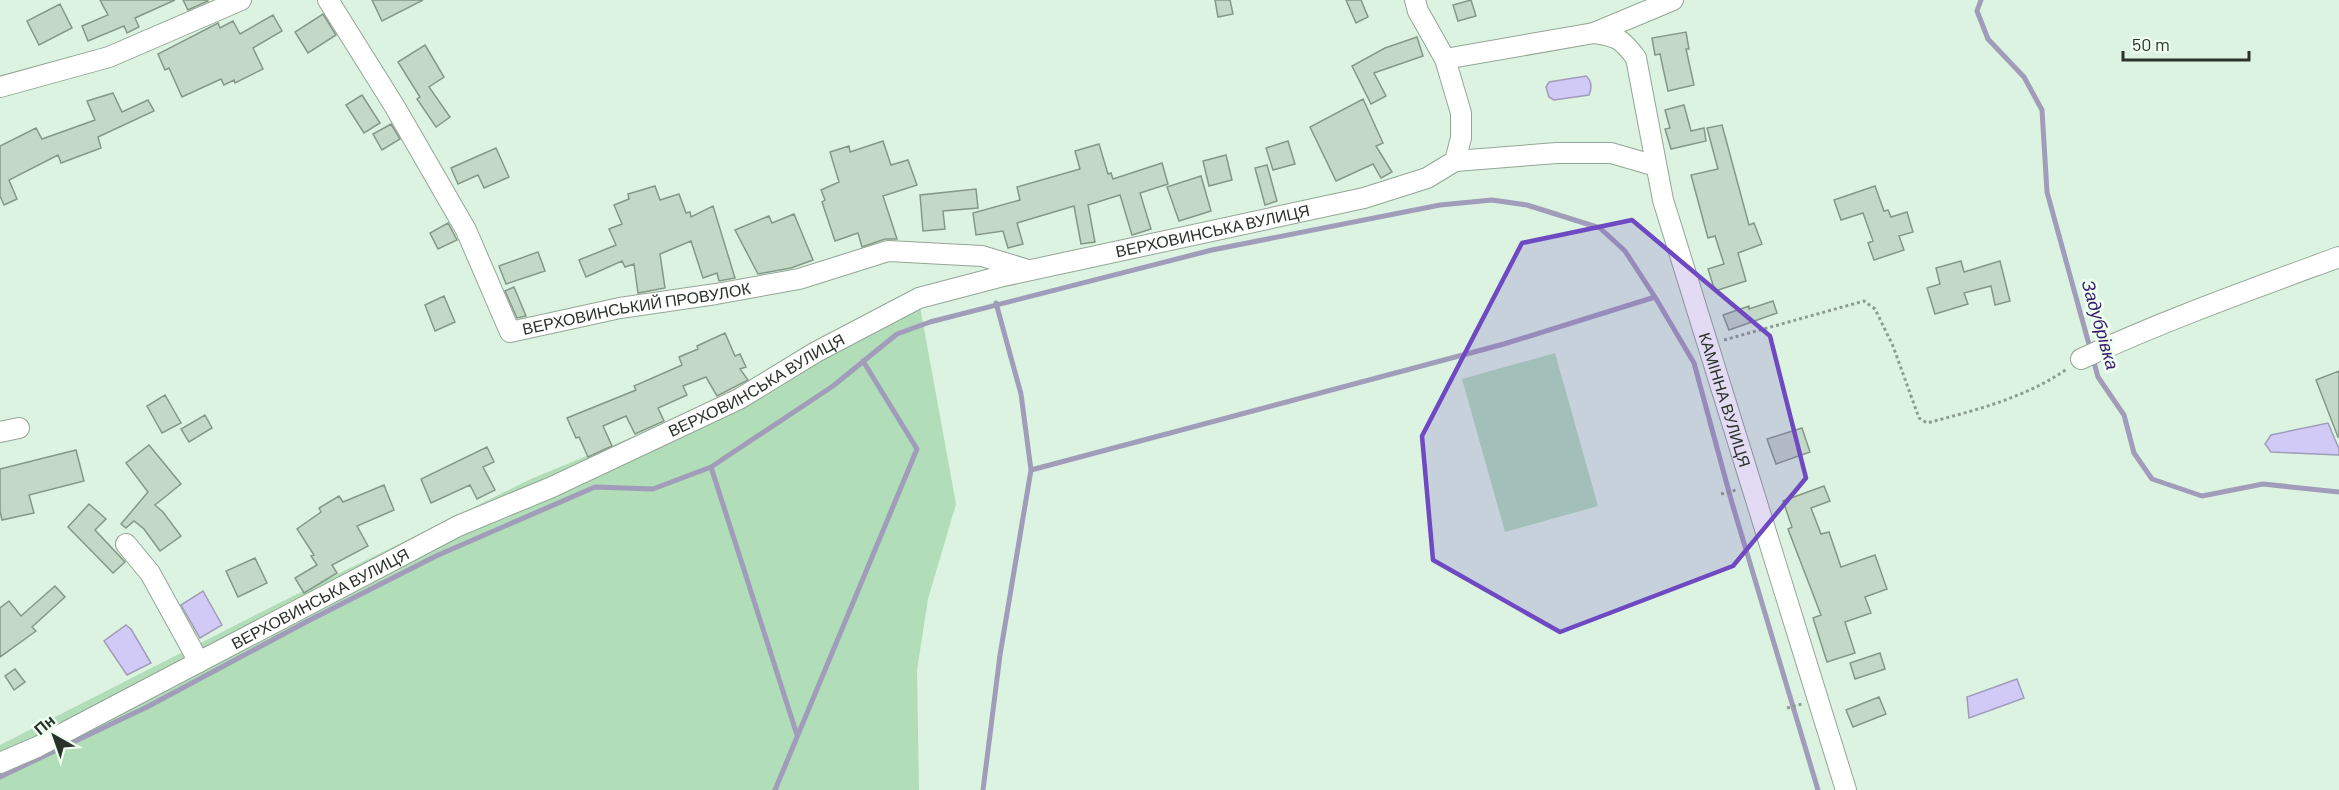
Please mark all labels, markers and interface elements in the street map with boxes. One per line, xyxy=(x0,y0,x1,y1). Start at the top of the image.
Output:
scale bar xyxy=(2123,24,2249,62)
text: 50 m xyxy=(2132,33,2170,55)
street label: ВЕРХОВИНСЬКА ВУЛИЦЯ xyxy=(1114,200,1311,261)
water label: Задубрівка xyxy=(2078,277,2124,372)
street label: ВЕРХОВИНСЬКИЙ ПРОВУЛОК xyxy=(520,278,753,338)
street label: ВЕРХОВИНСЬКА ВУЛИЦЯ xyxy=(665,329,847,440)
street label: КАМІННА ВУЛИЦЯ xyxy=(1696,330,1755,469)
street label: ВЕРХОВИНСЬКА ВУЛИЦЯ xyxy=(228,544,412,652)
north arrow xyxy=(24,706,84,766)
text: Пн xyxy=(30,710,58,738)

